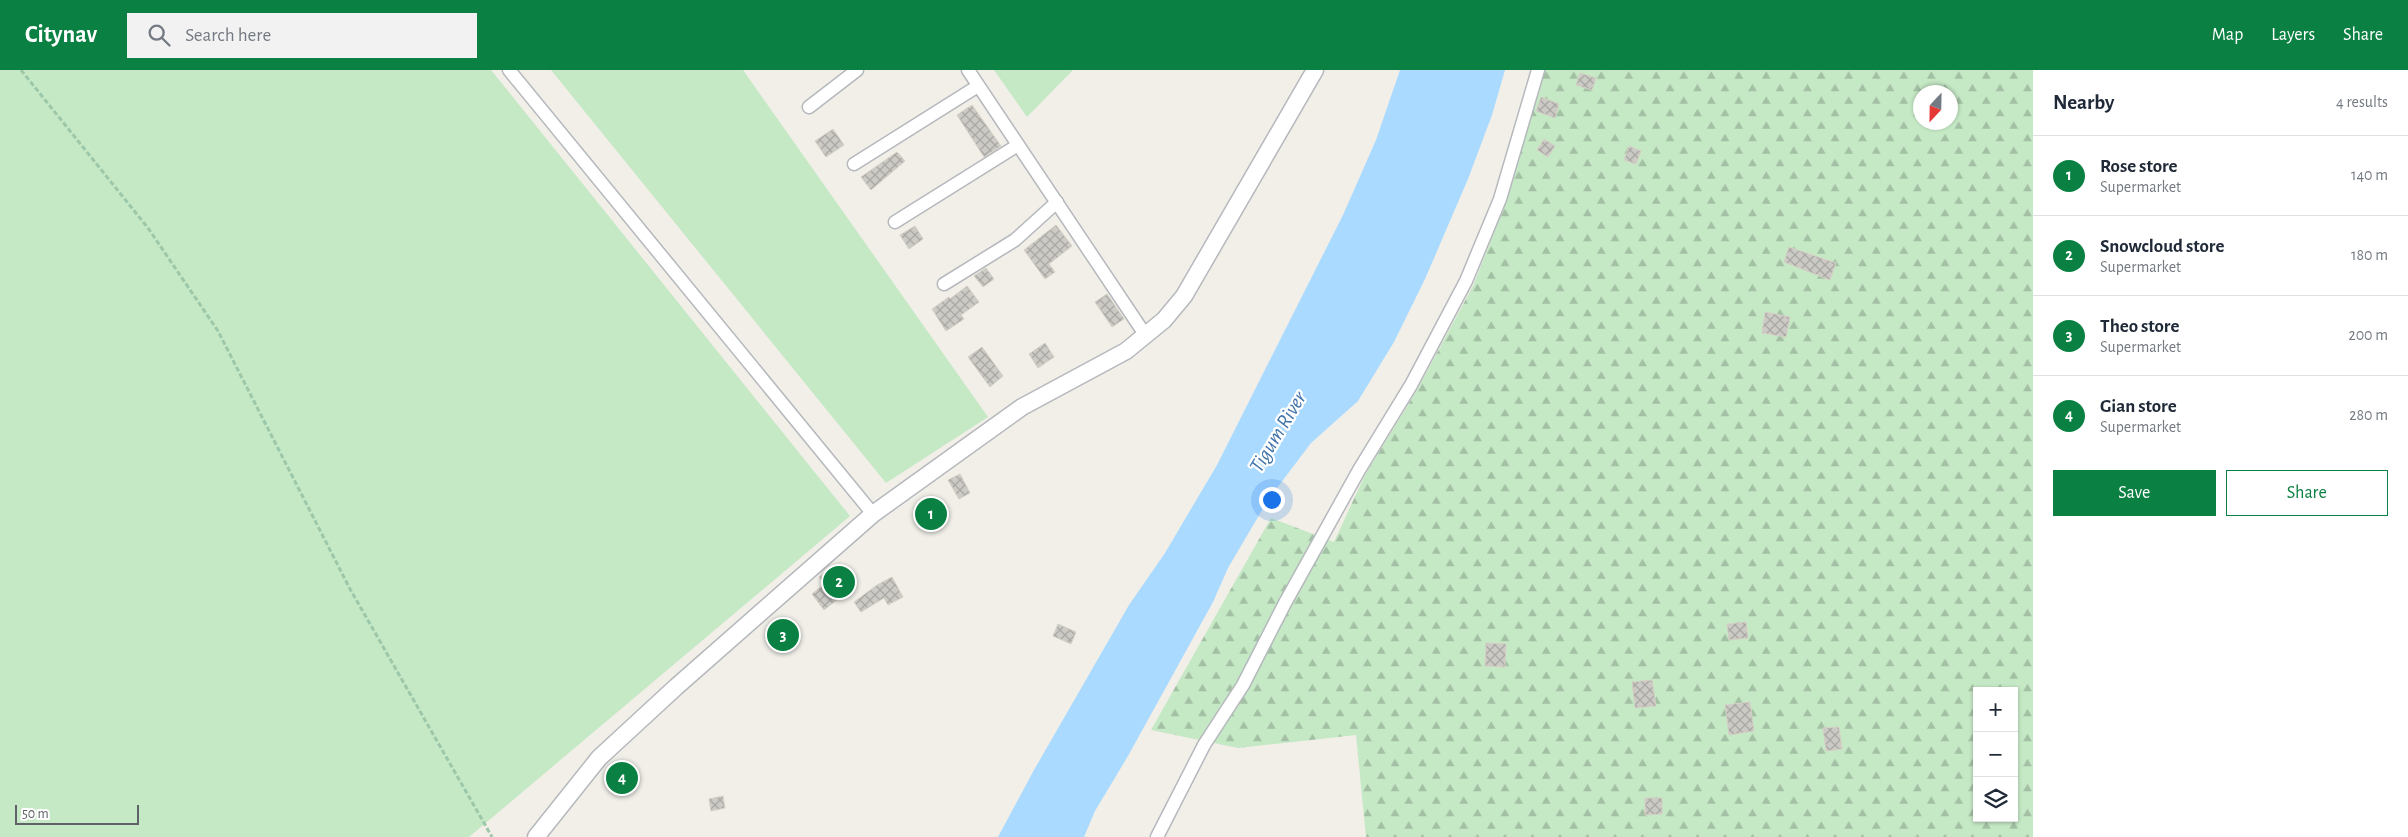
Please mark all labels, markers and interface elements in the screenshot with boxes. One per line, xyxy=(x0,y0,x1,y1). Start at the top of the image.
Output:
search box xyxy=(127,13,477,58)
icon: search xyxy=(145,21,173,49)
text: Citynav xyxy=(25,23,97,47)
text: Search here xyxy=(185,26,271,45)
text: Map xyxy=(2212,26,2243,44)
text: Layers xyxy=(2271,26,2315,44)
text: Share xyxy=(2343,26,2383,44)
north arrow xyxy=(1913,85,1958,130)
text: Nearby xyxy=(2053,92,2114,113)
text: 4 results xyxy=(2336,94,2388,110)
text: Rose store xyxy=(2100,157,2178,176)
text: 1 xyxy=(2066,167,2072,183)
text: 140 m xyxy=(2351,167,2388,183)
text: Supermarket xyxy=(2100,179,2181,195)
text: Snowcloud store xyxy=(2100,237,2224,256)
text: 2 xyxy=(2065,247,2073,263)
text: 180 m xyxy=(2351,247,2388,263)
text: Supermarket xyxy=(2100,259,2181,275)
text: Theo store xyxy=(2100,317,2179,336)
text: 3 xyxy=(2066,327,2072,343)
text: 200 m xyxy=(2348,327,2388,343)
text: Supermarket xyxy=(2100,339,2181,355)
water label: Tigum River xyxy=(1246,387,1311,476)
text: Gian store xyxy=(2100,397,2177,416)
text: 4 xyxy=(2065,407,2073,423)
text: 280 m xyxy=(2349,407,2388,423)
text: Supermarket xyxy=(2100,419,2181,435)
button: Save xyxy=(2053,470,2216,516)
button: Share xyxy=(2226,470,2388,516)
your location xyxy=(1259,487,1285,513)
pin: 1 xyxy=(915,495,947,533)
pin: 2 xyxy=(823,563,855,601)
pin: 3 xyxy=(767,616,799,654)
map controls xyxy=(1973,687,2018,822)
button: + xyxy=(1973,687,2018,732)
button: − xyxy=(1973,732,2018,777)
pin: 4 xyxy=(606,759,638,797)
button: layers xyxy=(1973,777,2018,822)
scale bar xyxy=(15,802,139,825)
text: 50 m xyxy=(22,807,49,821)

